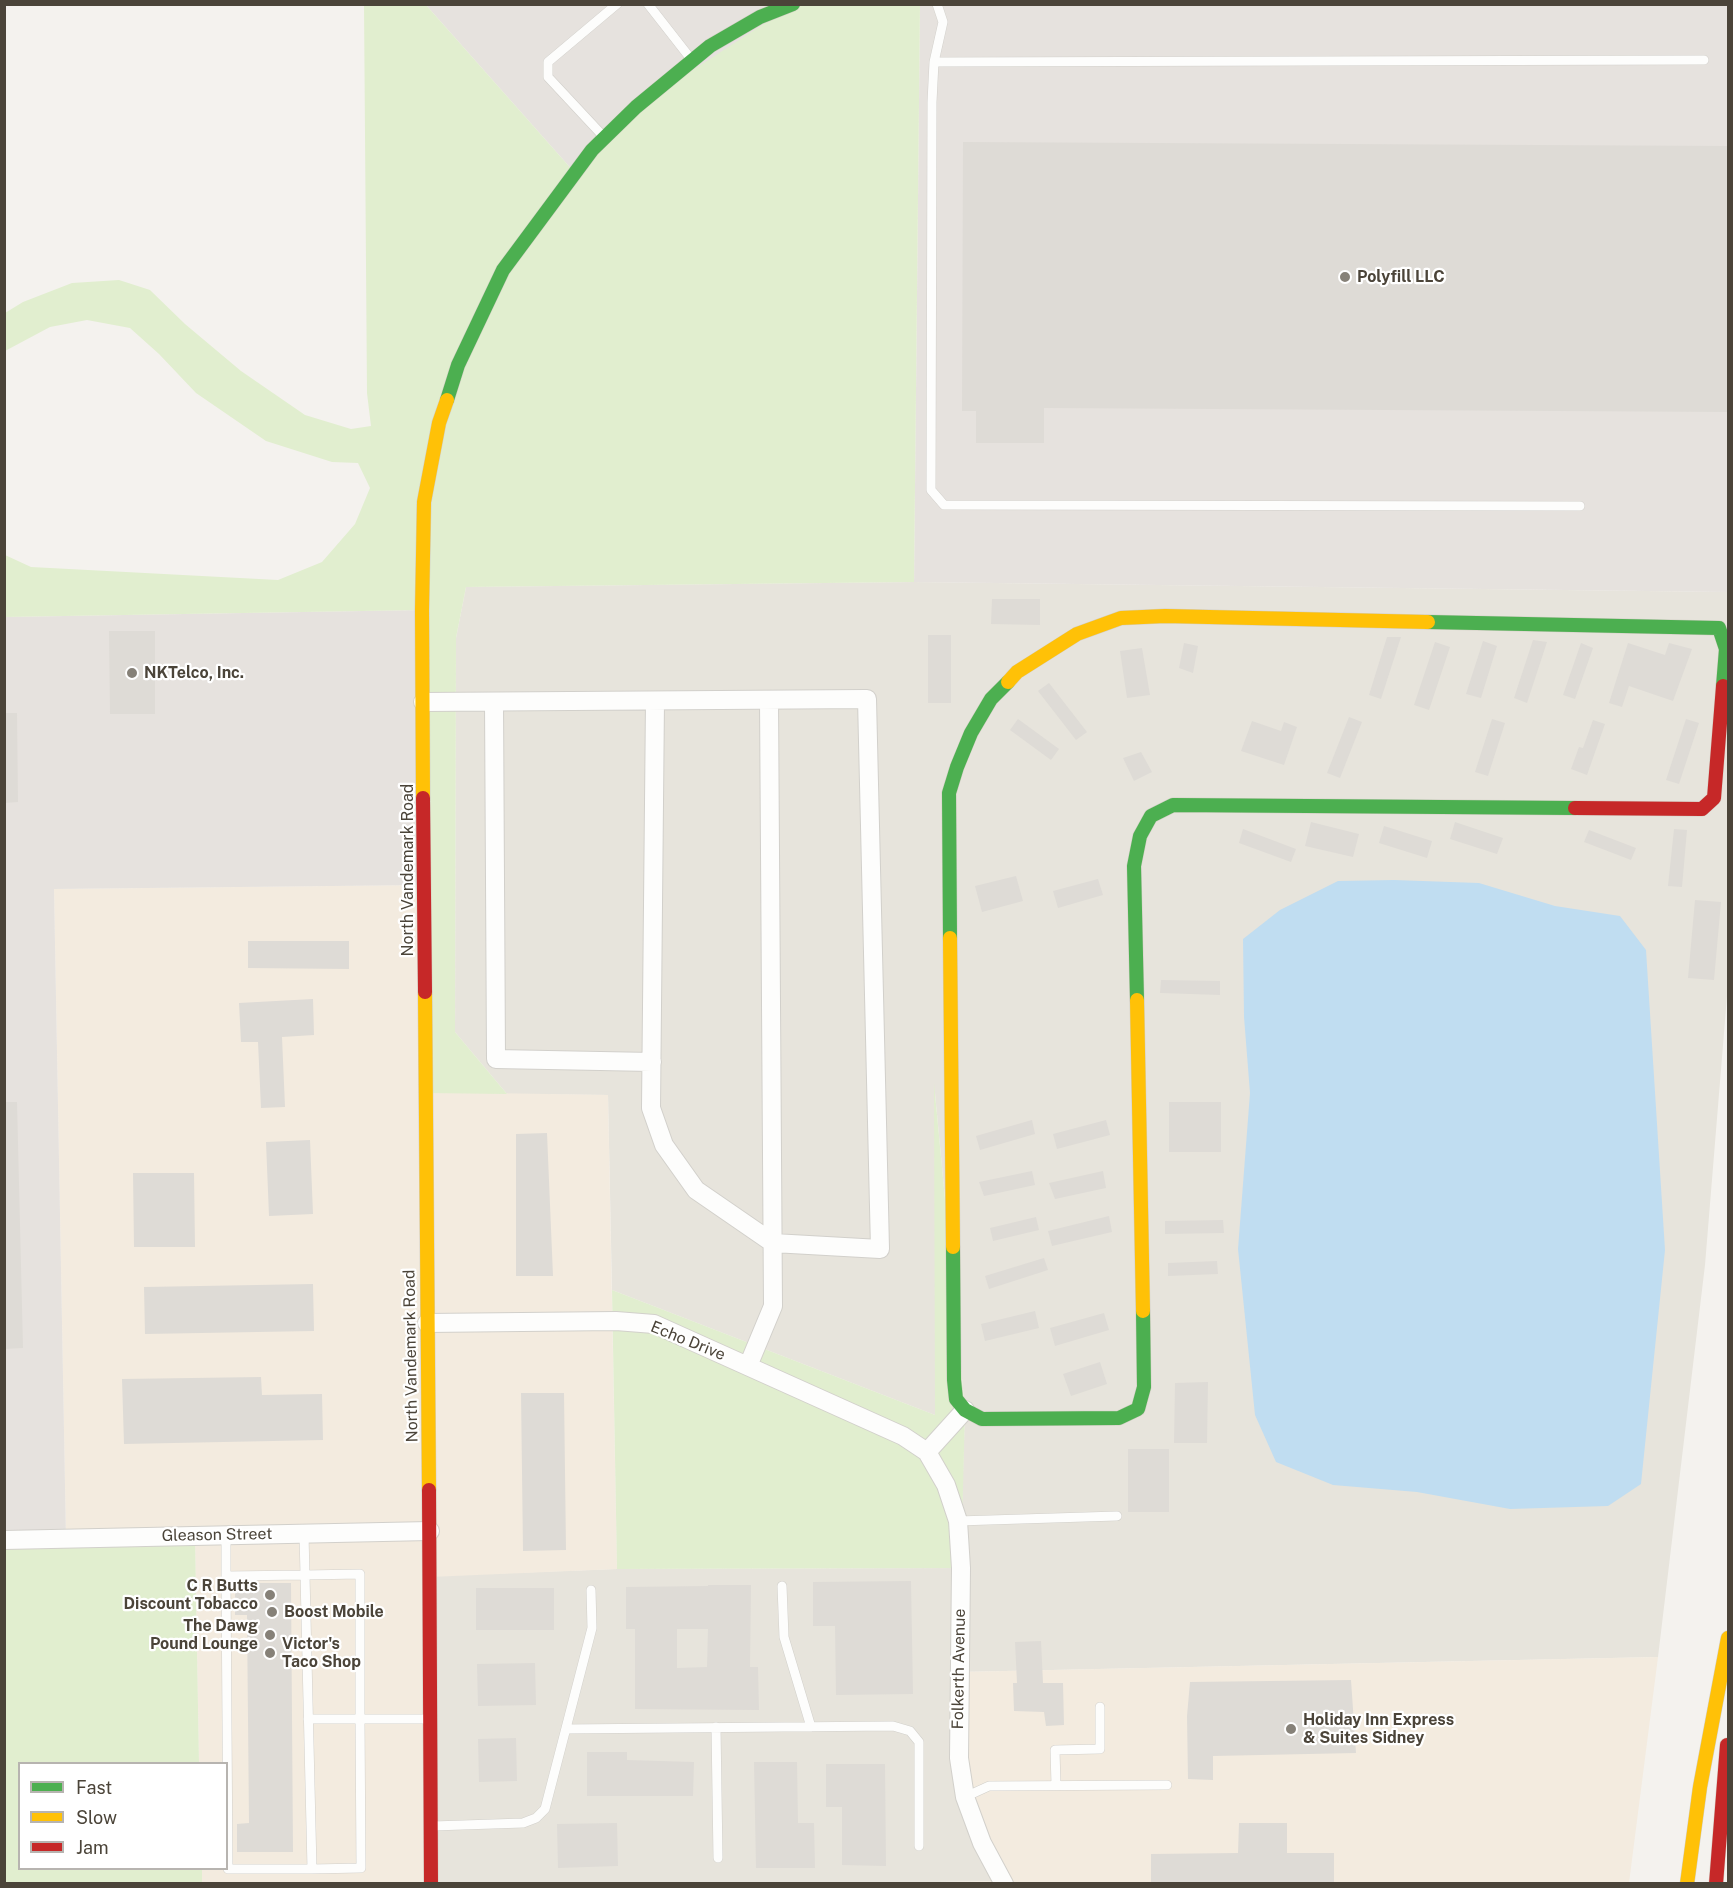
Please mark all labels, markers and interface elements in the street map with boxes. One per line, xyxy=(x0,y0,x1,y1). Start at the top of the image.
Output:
place label: Polyfill LLC xyxy=(1357,267,1445,287)
marker: Polyfill LLC xyxy=(1338,270,1352,284)
place label: NKTelco, Inc. xyxy=(144,663,244,683)
marker: NKTelco, Inc. xyxy=(125,666,139,680)
street label: North Vandemark Road xyxy=(398,784,418,956)
street label: North Vandemark Road xyxy=(400,1269,422,1443)
street label: Echo Drive xyxy=(648,1317,728,1365)
street label: Gleason Street xyxy=(161,1524,273,1546)
place label: C R Butts Discount Tobacco xyxy=(124,1576,258,1614)
marker: C R Butts Discount Tobacco xyxy=(263,1588,277,1602)
place label: Boost Mobile xyxy=(284,1602,384,1622)
marker: Boost Mobile xyxy=(265,1605,279,1619)
street label: Folkerth Avenue xyxy=(948,1608,970,1730)
place label: The Dawg Pound Lounge xyxy=(150,1616,258,1654)
marker: The Dawg Pound Lounge xyxy=(263,1628,277,1642)
place label: Victor's Taco Shop xyxy=(282,1634,361,1672)
marker: Victor's Taco Shop xyxy=(263,1646,277,1660)
place label: Holiday Inn Express & Suites Sidney xyxy=(1303,1710,1454,1748)
marker: Holiday Inn Express & Suites Sidney xyxy=(1284,1722,1298,1736)
legend xyxy=(18,1762,228,1870)
text: Fast xyxy=(76,1777,112,1798)
text: Slow xyxy=(76,1807,117,1828)
text: Jam xyxy=(76,1837,109,1858)

